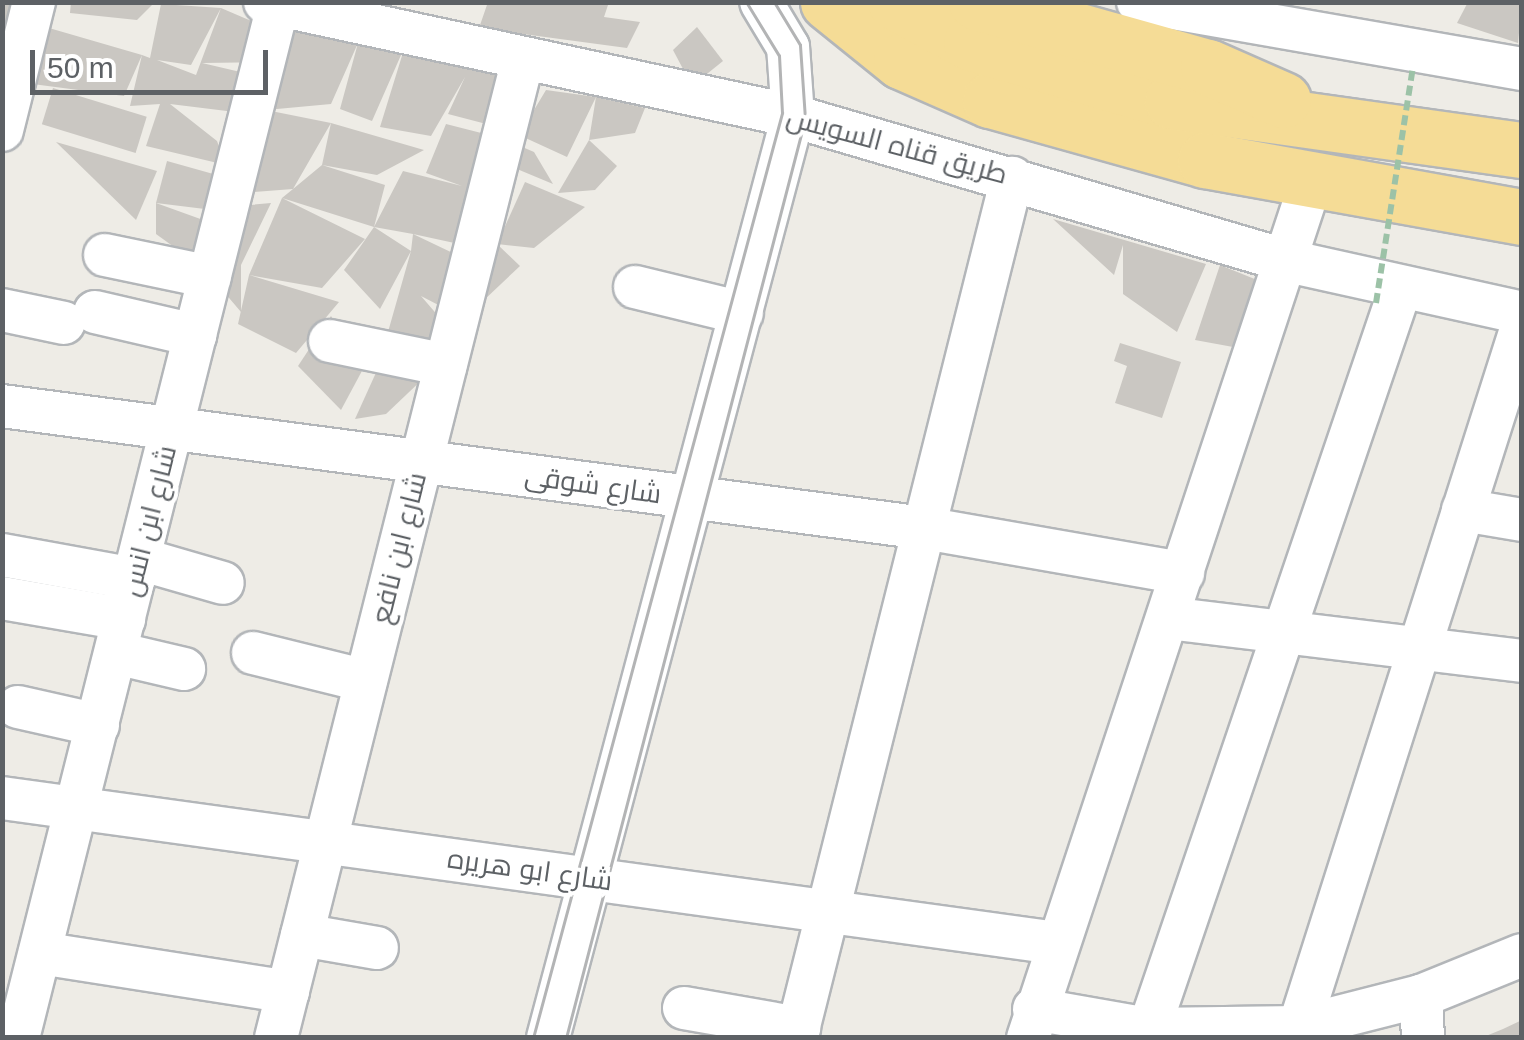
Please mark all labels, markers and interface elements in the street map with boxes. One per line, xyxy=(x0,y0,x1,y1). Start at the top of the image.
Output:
scale bar xyxy=(35,30,272,92)
text: 50 m xyxy=(47,51,114,84)
street label: طريق قناه السويس xyxy=(783,100,1011,192)
street label: شارع ابن انس xyxy=(114,442,184,600)
street label: شارع شوقى xyxy=(523,459,663,511)
street label: شارع ابن نافع xyxy=(364,469,434,627)
street label: شارع ابو هريره xyxy=(445,842,615,898)

